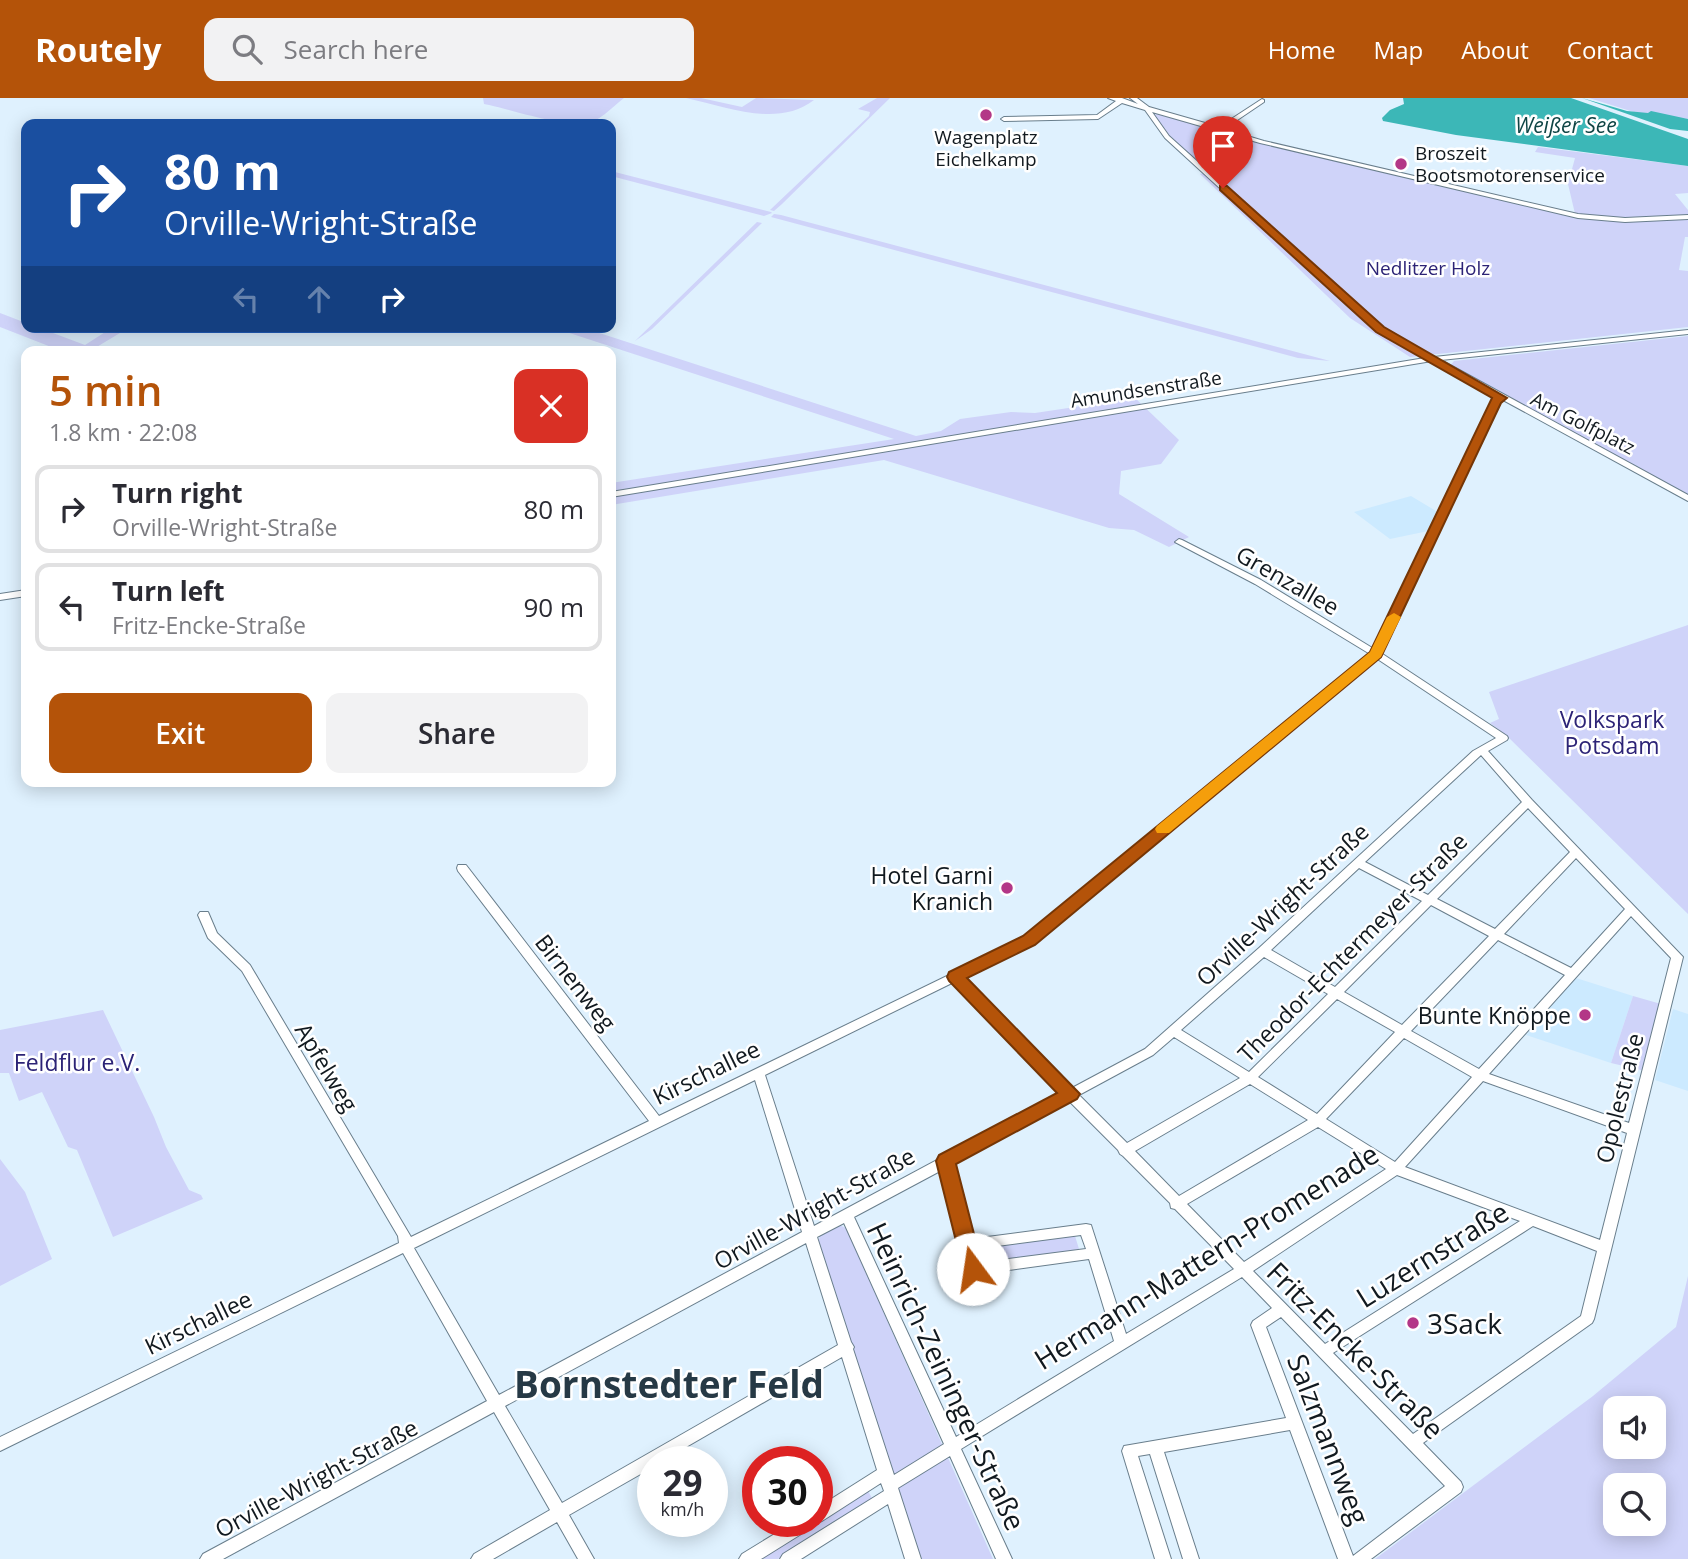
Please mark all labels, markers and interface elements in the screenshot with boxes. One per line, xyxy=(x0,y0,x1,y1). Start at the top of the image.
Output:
search box xyxy=(204,18,694,81)
text: Routely xyxy=(35,27,162,72)
icon: search xyxy=(228,30,266,68)
text: Search here xyxy=(284,31,428,67)
text: Home xyxy=(1268,33,1336,66)
text: Map xyxy=(1374,33,1423,66)
text: About xyxy=(1461,33,1529,66)
text: Contact xyxy=(1567,33,1653,66)
marker: Wagenplatz Eichelkamp xyxy=(978,107,994,123)
water label: Weißer See xyxy=(1515,111,1617,139)
pin xyxy=(1193,116,1253,188)
place label: Wagenplatz Eichelkamp xyxy=(934,124,1038,172)
icon: arrive xyxy=(1204,127,1242,165)
text: 80 m xyxy=(164,138,281,204)
place label: Broszeit Bootsmotorenservice xyxy=(1415,140,1605,188)
icon: right xyxy=(49,147,140,238)
marker: Broszeit Bootsmotorenservice xyxy=(1393,156,1409,172)
text: Orville-Wright-Straße xyxy=(164,201,478,244)
park label: Nedlitzer Holz xyxy=(1366,255,1490,281)
icon: left xyxy=(227,280,265,318)
icon: ahead xyxy=(300,280,338,318)
icon: right xyxy=(373,280,411,318)
text: 5 min xyxy=(49,361,162,418)
street label: Amundsenstraße xyxy=(1069,364,1223,414)
button: close xyxy=(514,369,588,443)
street label: Am Golfplatz xyxy=(1526,386,1640,460)
text: 1.8 km · 22:08 xyxy=(49,416,197,448)
text: Turn right xyxy=(112,475,243,511)
icon: right xyxy=(53,490,91,528)
text: 80 m xyxy=(523,491,584,527)
text: Orville-Wright-Straße xyxy=(112,511,337,543)
street label: Grenzallee xyxy=(1231,538,1345,622)
text: Turn left xyxy=(112,573,224,609)
icon: left xyxy=(53,588,91,626)
text: 90 m xyxy=(523,589,584,625)
text: Fritz-Encke-Straße xyxy=(112,609,306,641)
button: Exit xyxy=(49,693,312,773)
button: Share xyxy=(326,693,588,773)
park label: Volkspark Potsdam xyxy=(1560,703,1664,761)
street label: Orville-Wright-Straße xyxy=(1189,815,1375,993)
street label: Theodor-Echtermeyer-Straße xyxy=(1230,825,1474,1069)
place label: Hotel Garni Kranich xyxy=(870,859,993,917)
marker: Hotel Garni Kranich xyxy=(999,880,1015,896)
street label: Birnenweg xyxy=(528,927,624,1037)
place label: Bunte Knöppe xyxy=(1418,999,1571,1031)
marker: Bunte Knöppe xyxy=(1577,1007,1593,1023)
street label: Apfelweg xyxy=(288,1017,366,1118)
street label: Opolestraße xyxy=(1587,1030,1651,1166)
street label: Kirschallee xyxy=(647,1032,765,1112)
park label: Feldflur e.V. xyxy=(14,1046,140,1078)
street label: Hermann-Mattern-Promenade xyxy=(1027,1134,1385,1378)
street label: Orville-Wright-Straße xyxy=(708,1139,920,1277)
street label: Luzernstraße xyxy=(1349,1192,1515,1316)
street label: Heinrich-Zeininger-Straße xyxy=(859,1216,1035,1536)
position arrow xyxy=(936,1232,1010,1306)
street label: Fritz-Encke-Straße xyxy=(1259,1253,1453,1447)
street label: Kirschallee xyxy=(139,1282,257,1362)
place label: 3Sack xyxy=(1427,1304,1502,1342)
marker: 3Sack xyxy=(1405,1315,1421,1331)
street label: Salzmannweg xyxy=(1279,1348,1379,1530)
district label: Bornstedter Feld xyxy=(514,1358,824,1409)
map controls xyxy=(1603,1396,1666,1536)
button: sound xyxy=(1603,1396,1666,1459)
street label: Orville-Wright-Straße xyxy=(209,1411,423,1545)
speed limit sign: 30 xyxy=(742,1446,833,1537)
text: 29 xyxy=(662,1459,703,1506)
button: search xyxy=(1603,1473,1666,1536)
text: km/h xyxy=(661,1497,704,1521)

